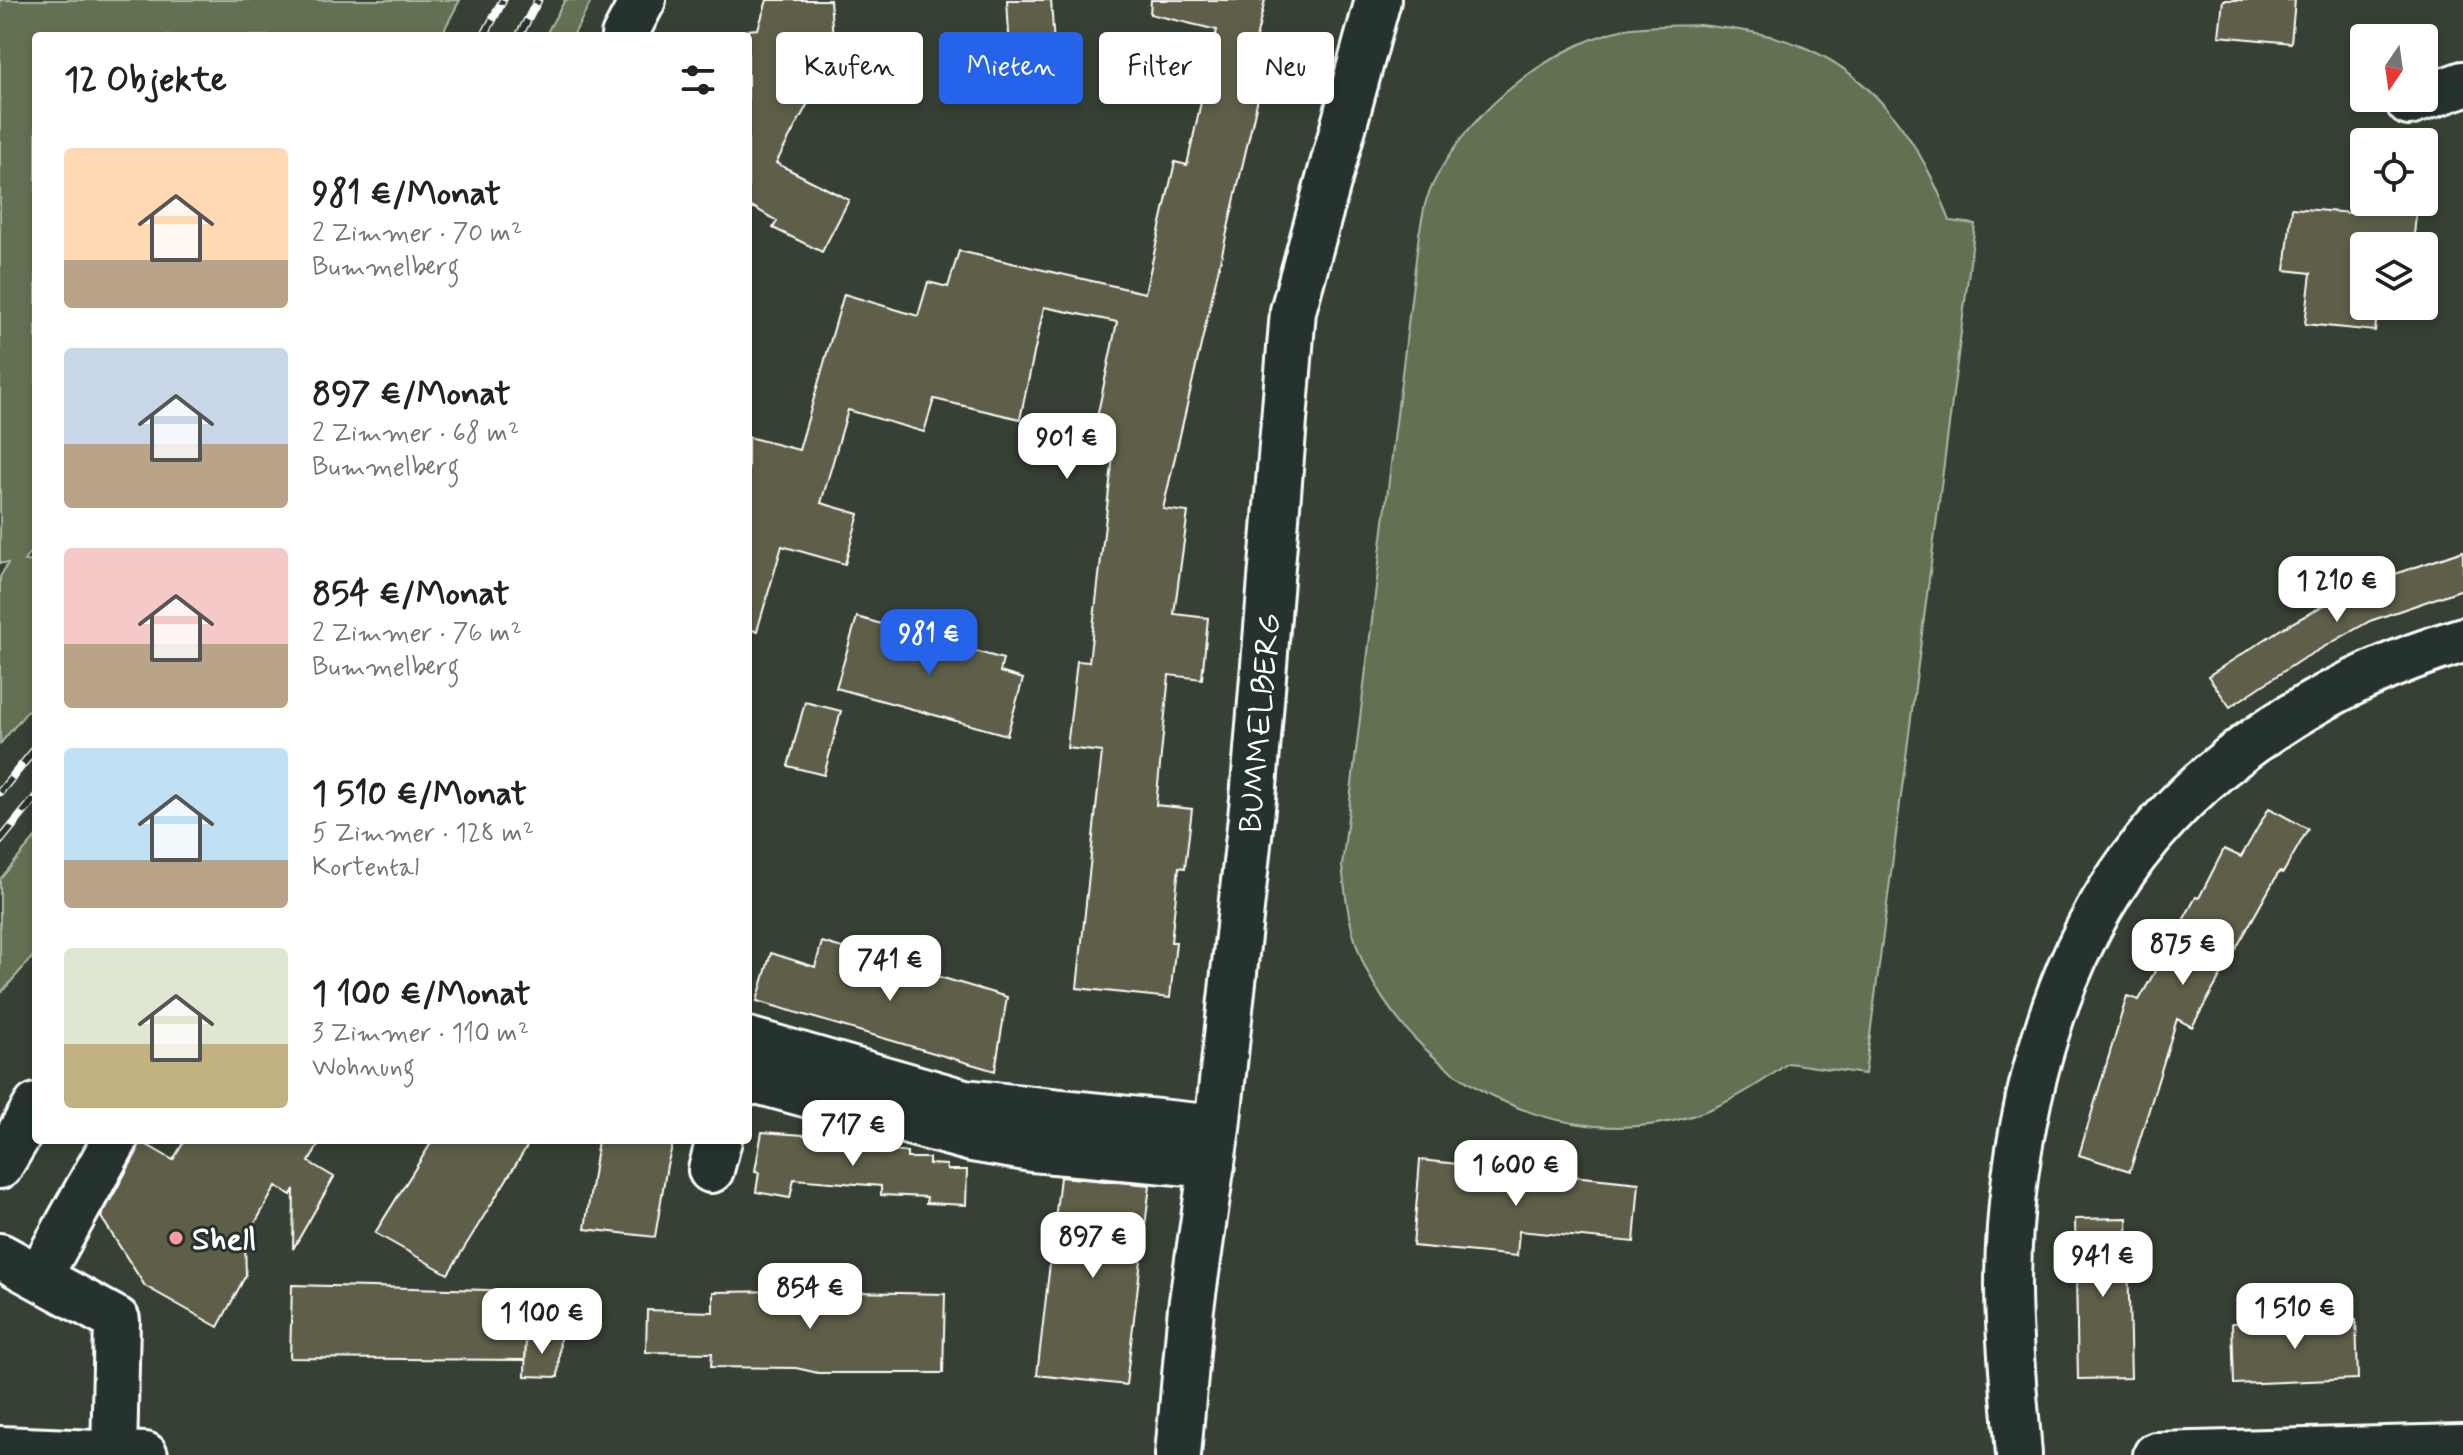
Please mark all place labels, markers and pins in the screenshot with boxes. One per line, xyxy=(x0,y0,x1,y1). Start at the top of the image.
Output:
pin: 901 € xyxy=(1011,413,1123,481)
pin: 1 210 € xyxy=(2263,556,2411,624)
pin: 981 € xyxy=(873,609,985,677)
pin: 875 € xyxy=(2127,919,2239,987)
pin: 741 € xyxy=(834,935,946,1003)
pin: 717 € xyxy=(797,1100,909,1168)
pin: 1 600 € xyxy=(1442,1140,1590,1208)
pin: 897 € xyxy=(1037,1212,1149,1280)
place label: Shell xyxy=(192,1219,257,1261)
marker: Shell xyxy=(167,1229,185,1247)
pin: 941 € xyxy=(2047,1231,2159,1299)
pin: 854 € xyxy=(754,1263,866,1331)
pin: 1 510 € xyxy=(2221,1283,2369,1351)
pin: 1 100 € xyxy=(468,1288,616,1356)

